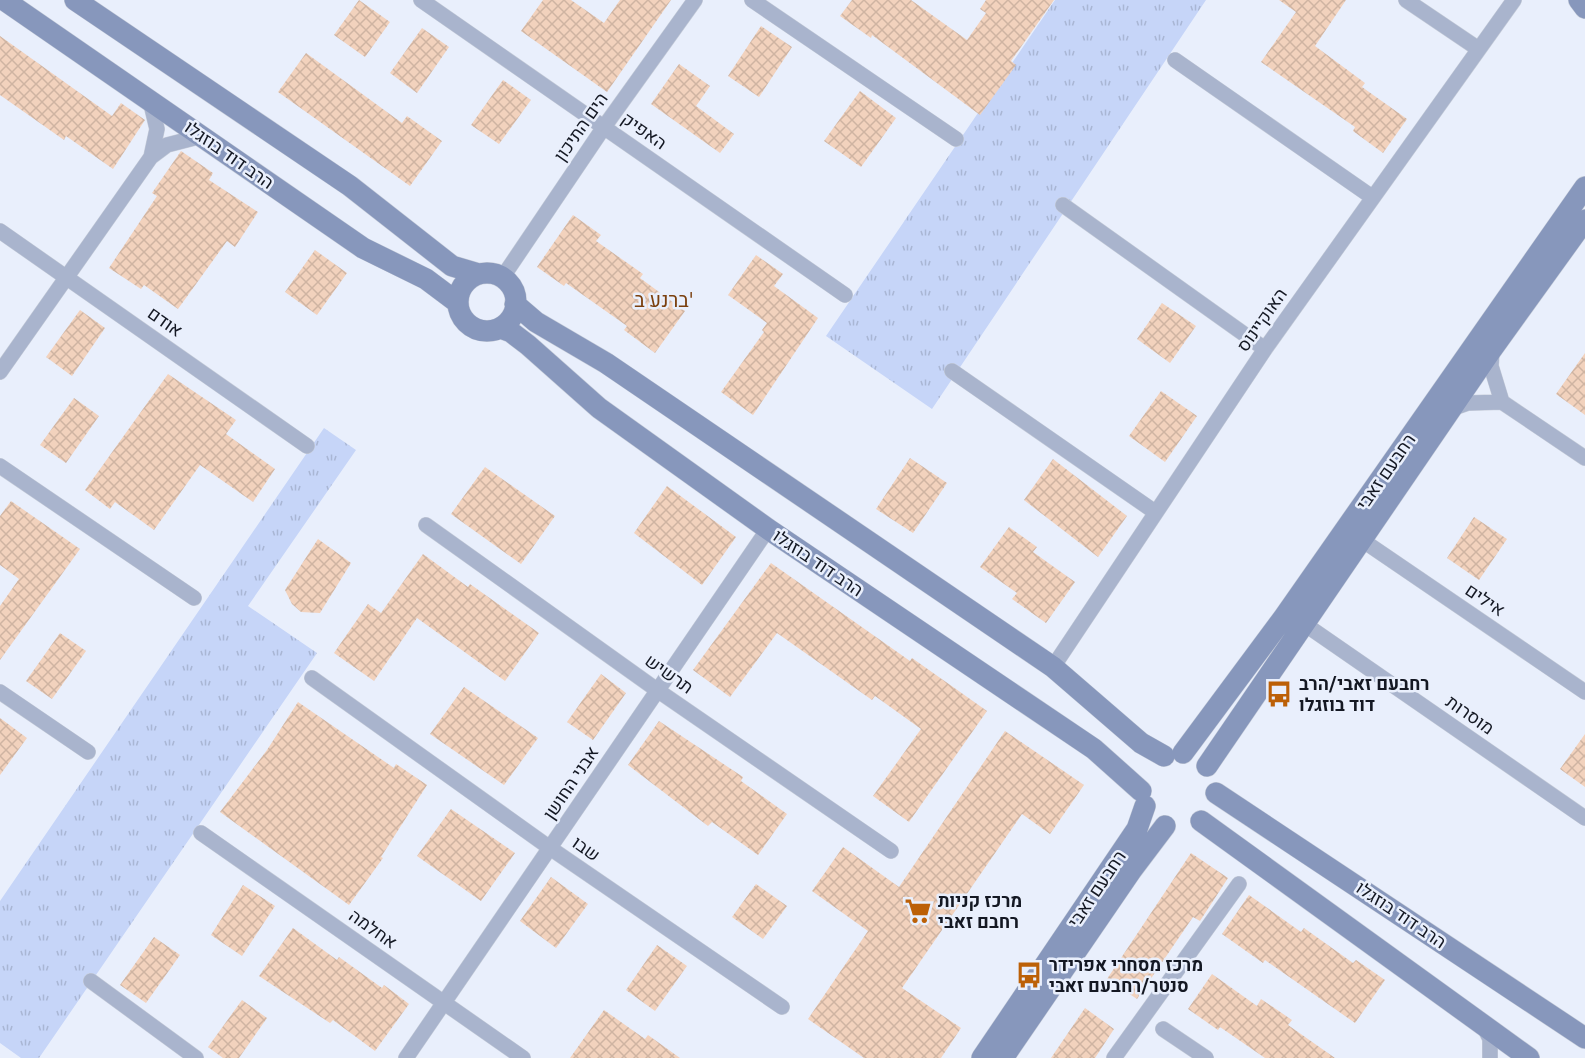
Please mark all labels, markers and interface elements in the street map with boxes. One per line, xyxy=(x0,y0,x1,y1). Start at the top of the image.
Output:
street label: הים התיכון xyxy=(548,88,613,166)
street label: האפיק xyxy=(617,107,671,154)
street label: הרב דוד בוזגלו xyxy=(180,115,279,194)
street label: האוקיינוס xyxy=(1231,283,1292,356)
district label: ברנע ב' xyxy=(634,286,694,313)
street label: אודם xyxy=(143,301,187,342)
street label: רחבעם זאבי xyxy=(1351,429,1420,514)
street label: הרב דוד בוזגלו xyxy=(769,524,868,601)
street label: אילים xyxy=(1461,578,1510,621)
street label: תרשיש xyxy=(641,649,698,699)
place label: רחבעם זאבי/הרב דוד בוזגלו xyxy=(1299,672,1429,716)
bus stop icon: רחבעם זאבי/הרב דוד בוזגלו xyxy=(1264,679,1294,709)
street label: מוסרות xyxy=(1442,690,1499,739)
street label: אבני החושן xyxy=(538,742,603,824)
street label: שבו xyxy=(568,831,605,866)
street label: רחבעם זאבי xyxy=(1062,846,1131,932)
street label: הרב דוד בוזגלו xyxy=(1352,876,1451,953)
place label: מרכז קניות רחבם זאבי xyxy=(938,889,1022,933)
supermarket icon: מרכז קניות רחבם זאבי xyxy=(903,896,933,926)
street label: אחלמה xyxy=(345,904,402,953)
place label: מרכז מסחרי אפרידר סנטר/רחבעם זאבי xyxy=(1049,953,1203,997)
bus stop icon: מרכז מסחרי אפרידר סנטר/רחבעם זאבי xyxy=(1014,960,1044,990)

